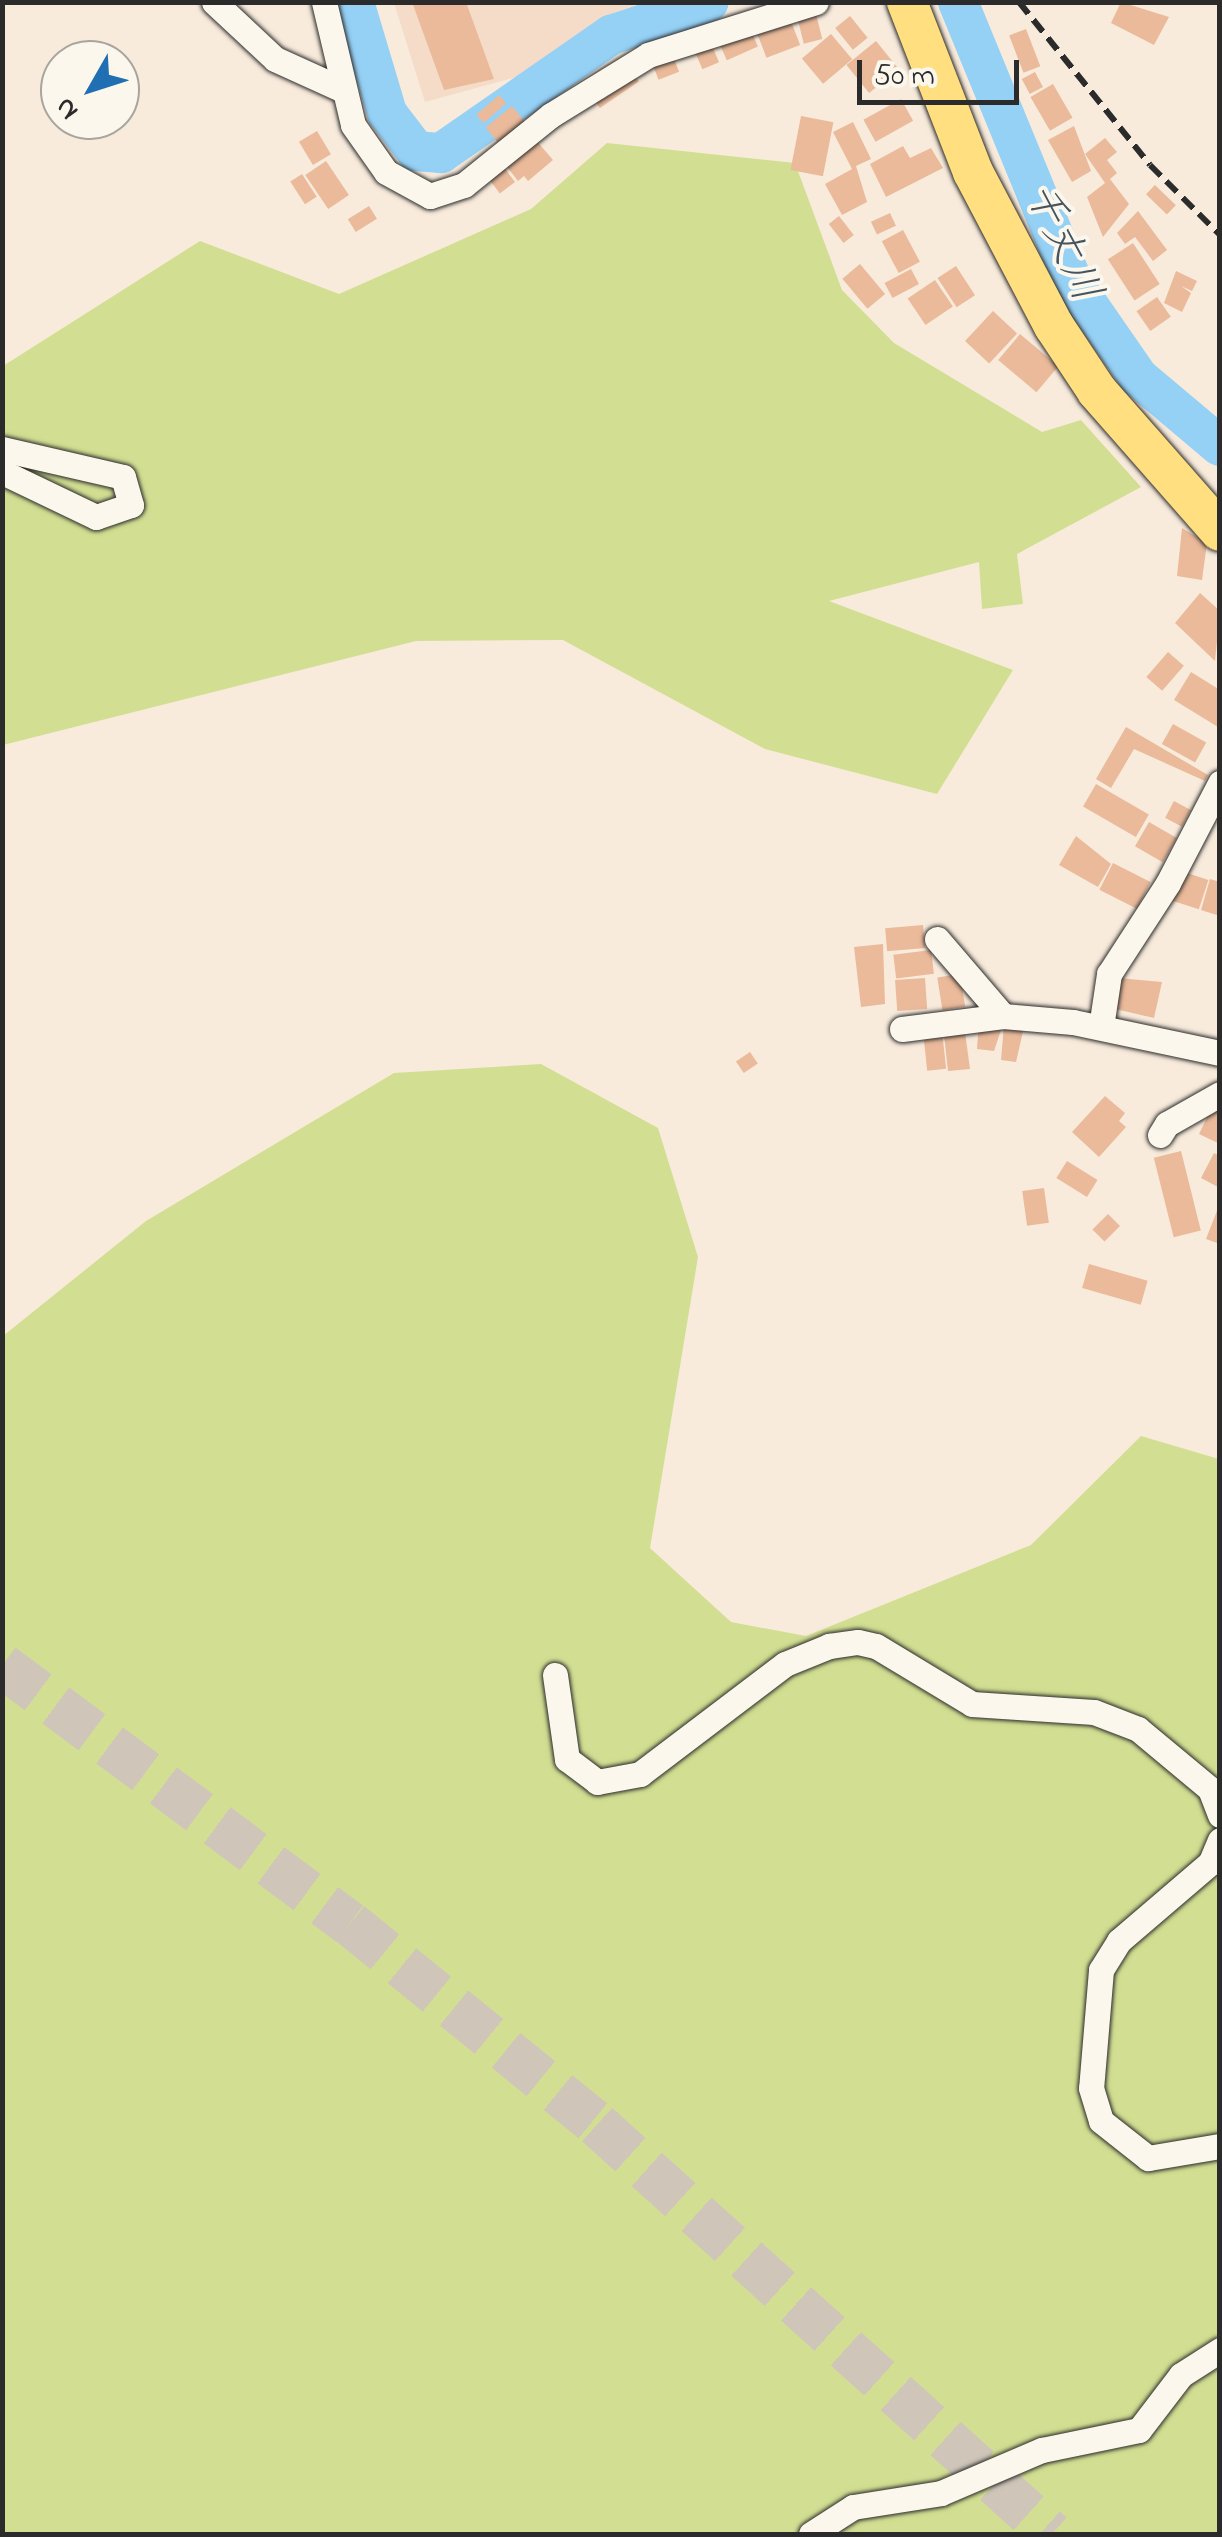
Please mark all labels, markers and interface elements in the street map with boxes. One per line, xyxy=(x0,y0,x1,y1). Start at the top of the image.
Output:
north arrow xyxy=(40,40,140,140)
scale bar xyxy=(862,40,1024,102)
text: 50 m xyxy=(874,55,935,99)
text: N xyxy=(46,88,90,128)
water label: 千丈川 xyxy=(1012,175,1110,311)

